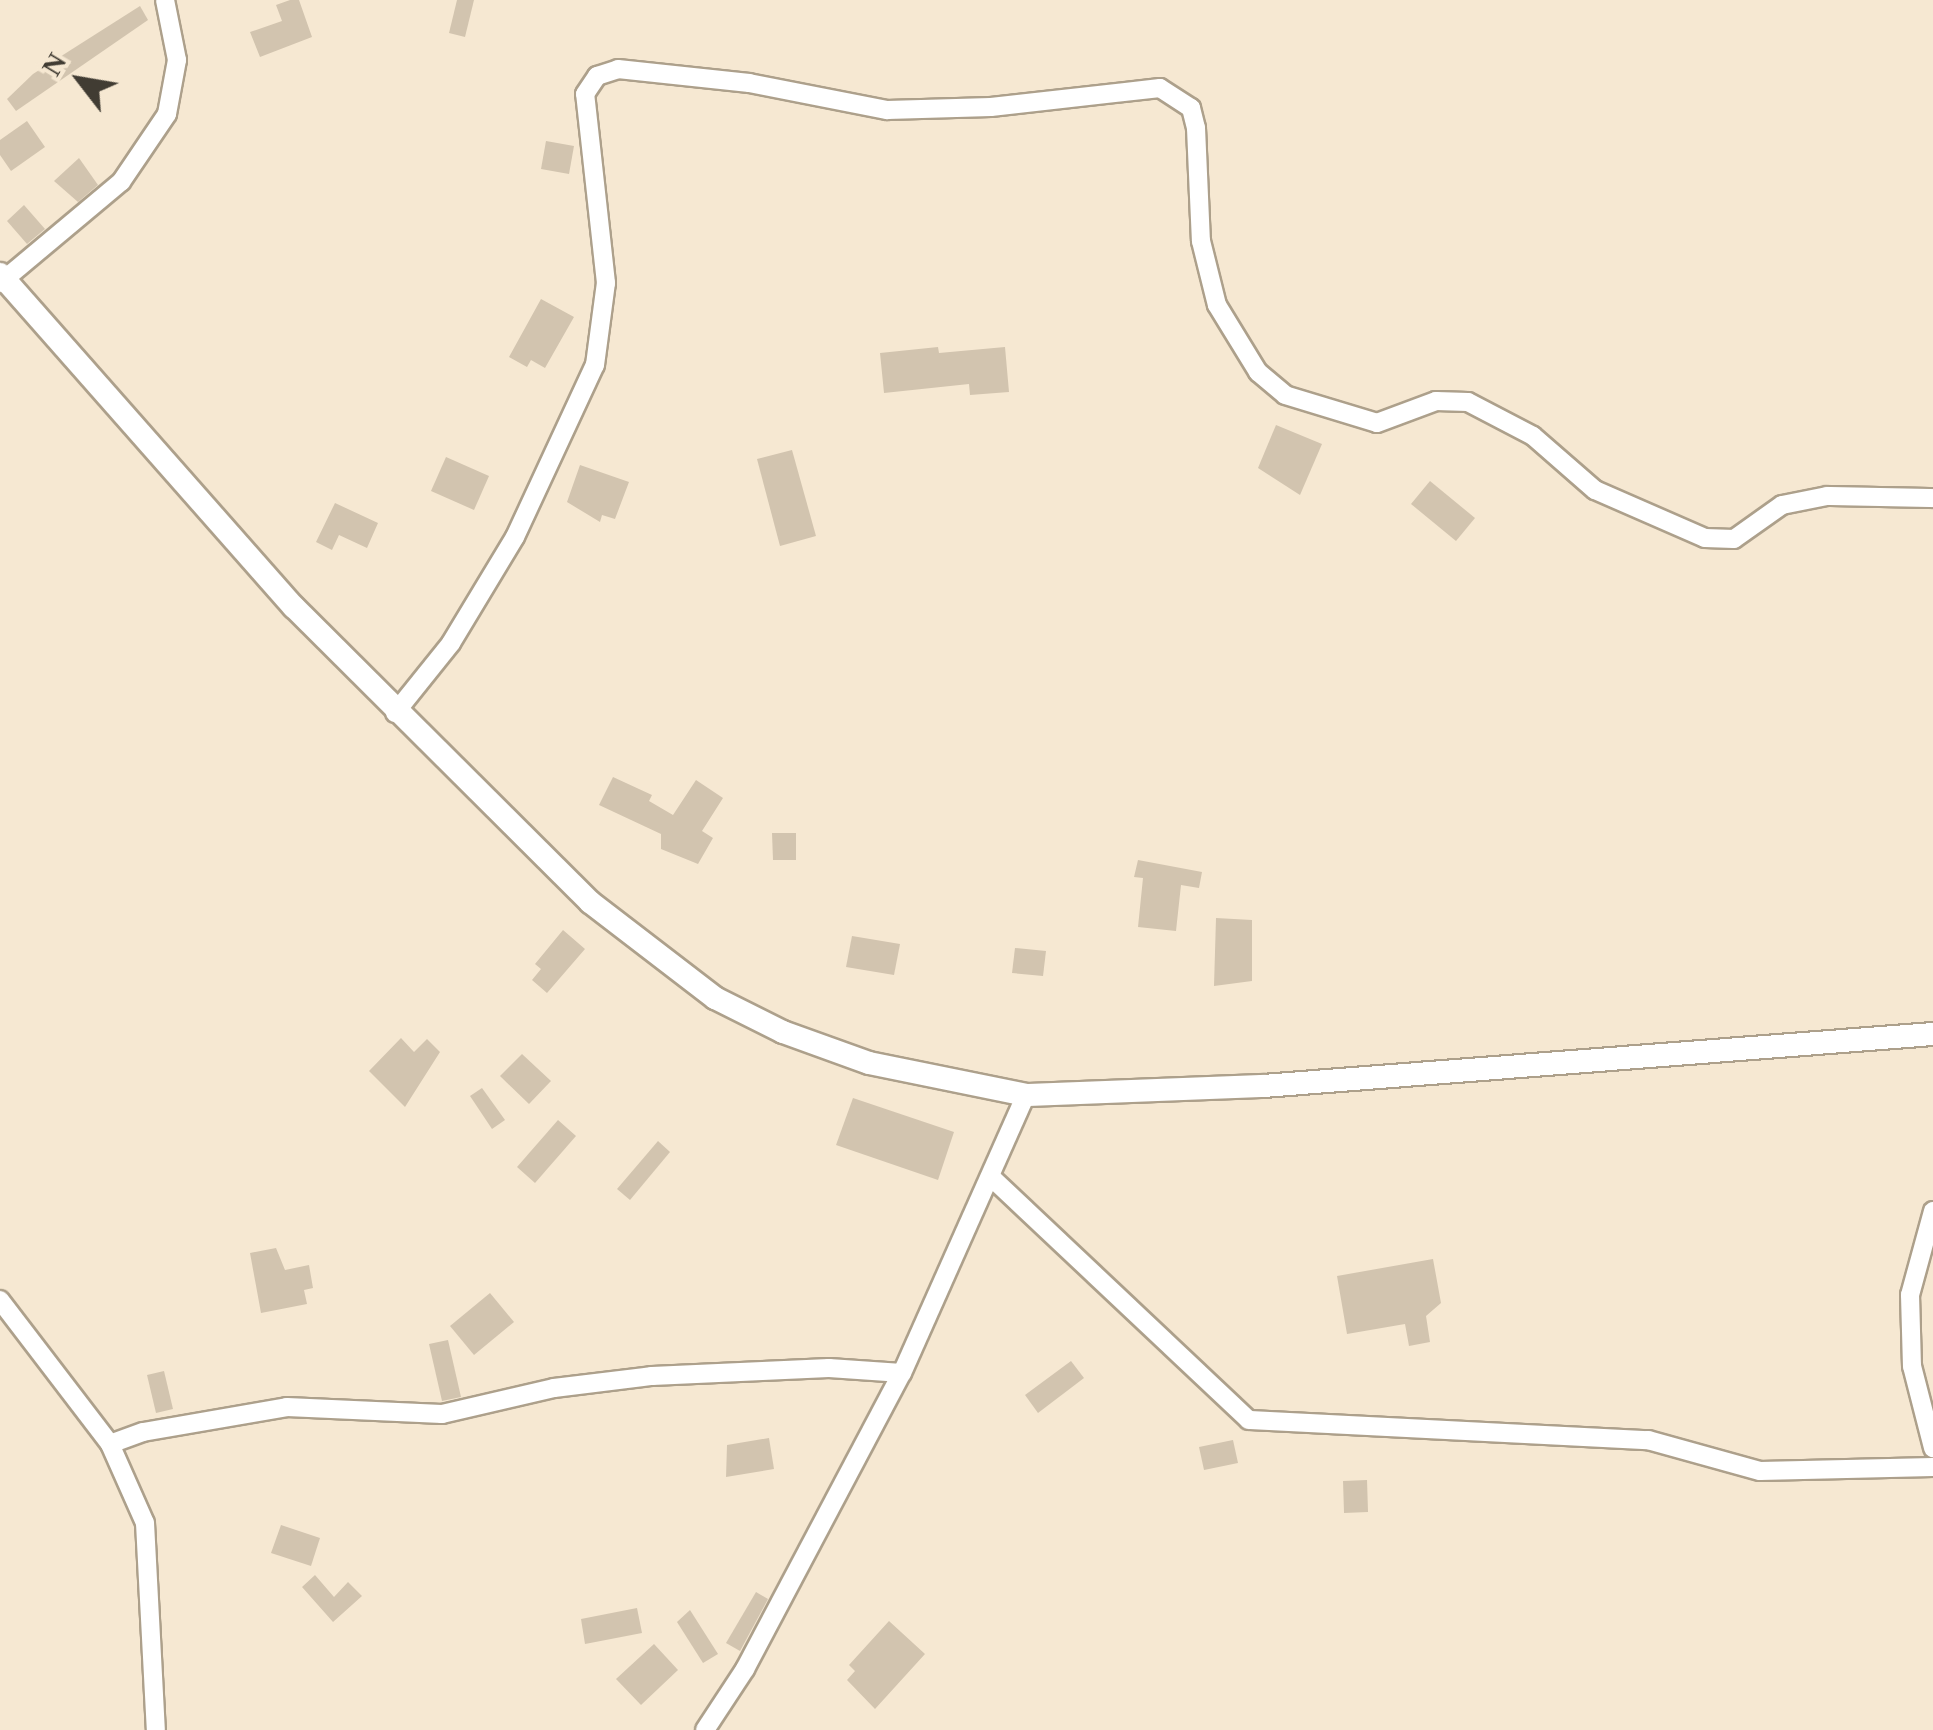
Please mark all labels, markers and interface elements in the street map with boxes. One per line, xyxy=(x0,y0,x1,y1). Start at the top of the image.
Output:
north arrow xyxy=(30,30,130,130)
text: N xyxy=(35,48,72,81)

